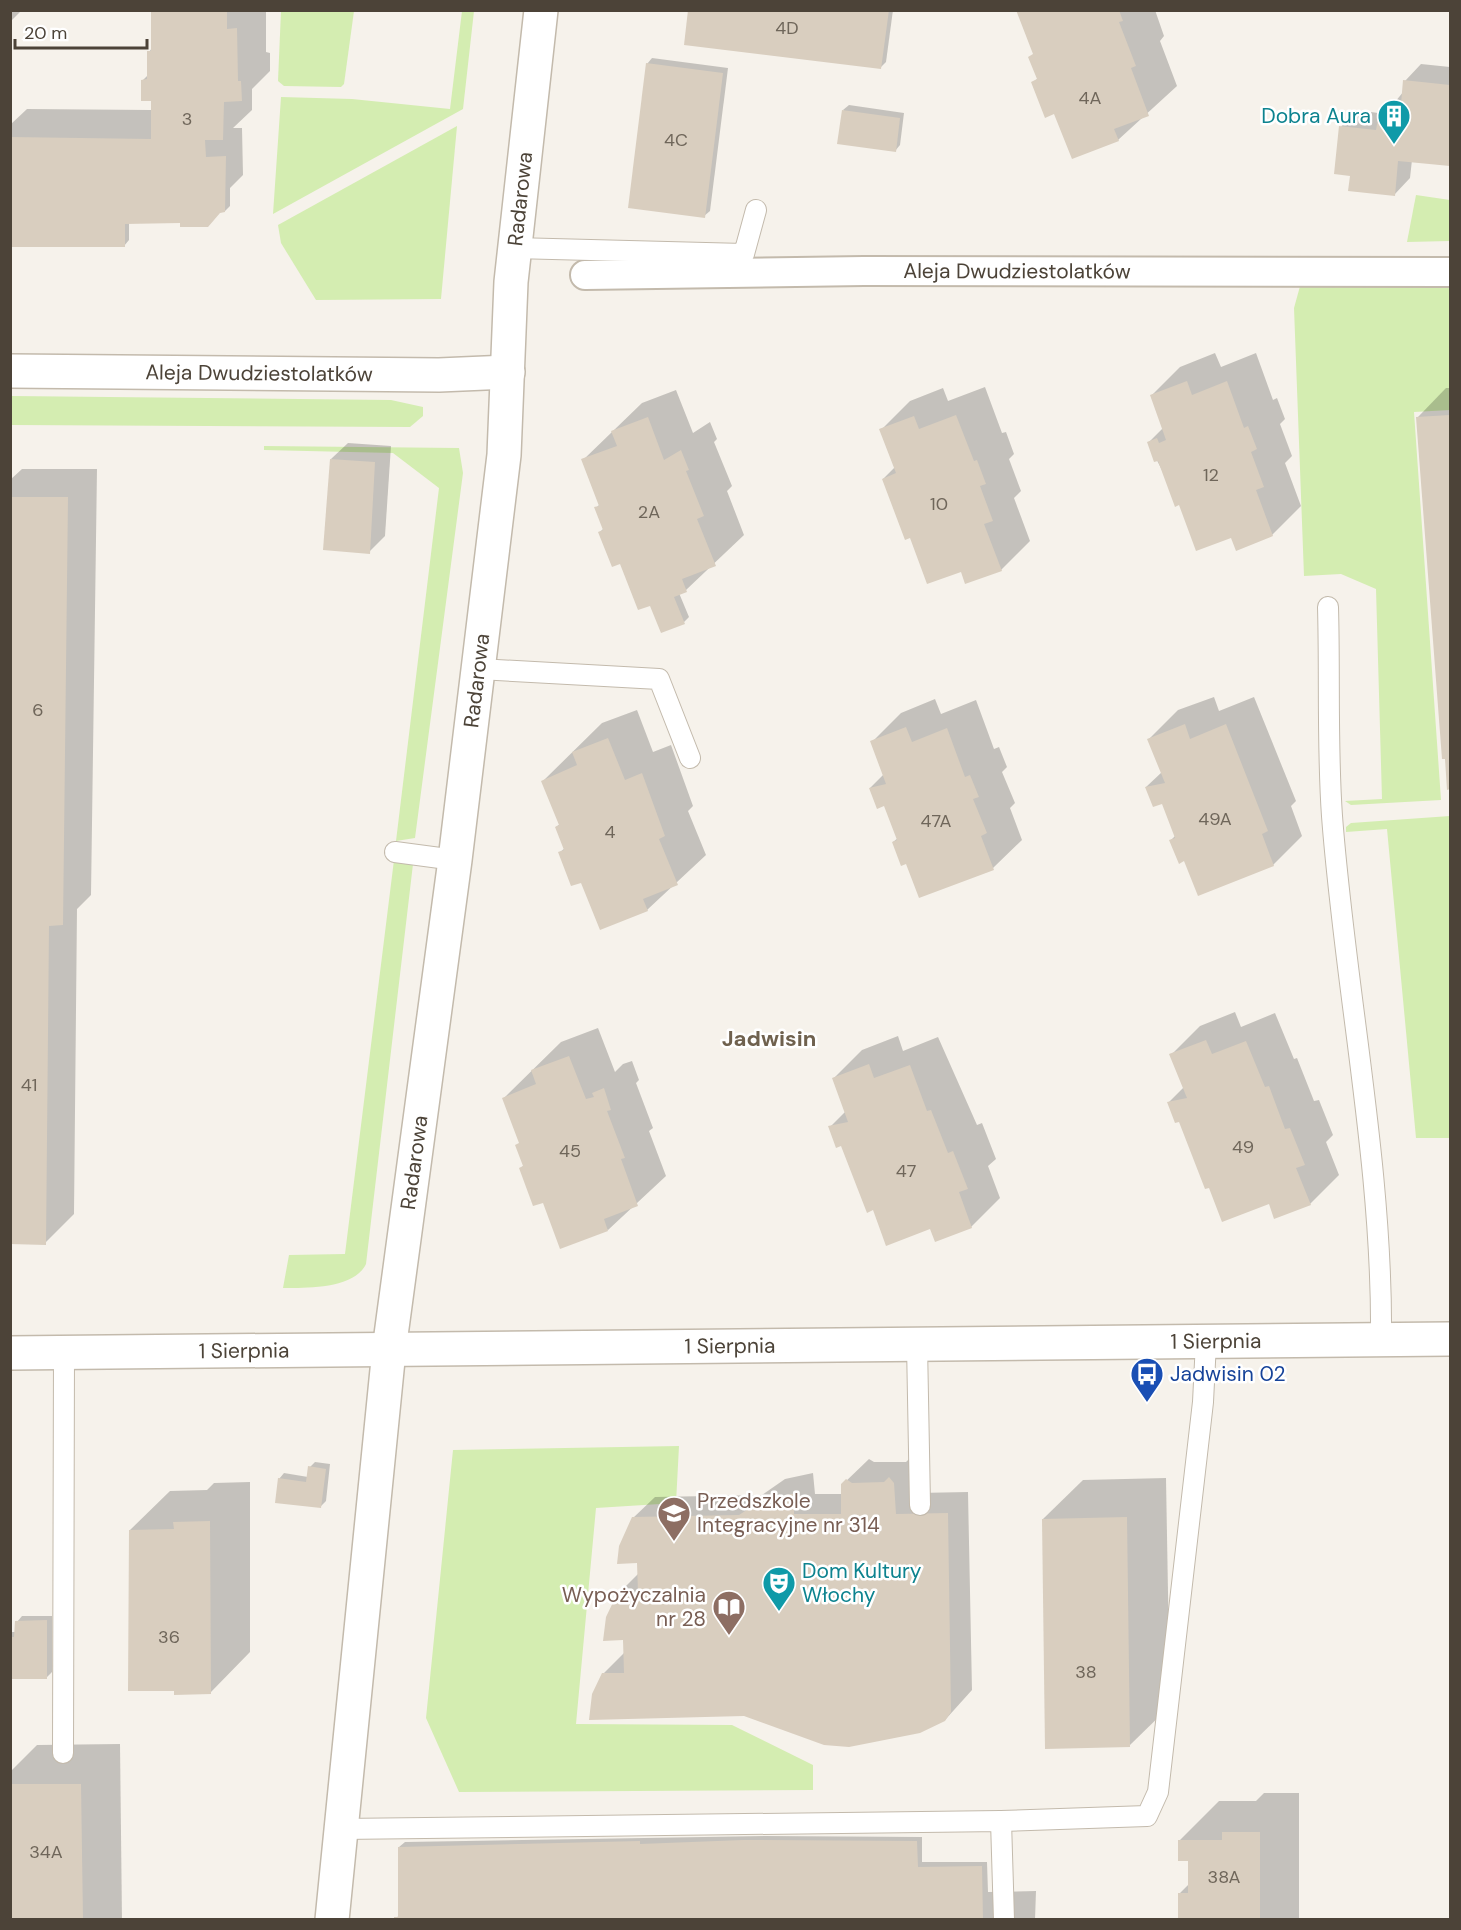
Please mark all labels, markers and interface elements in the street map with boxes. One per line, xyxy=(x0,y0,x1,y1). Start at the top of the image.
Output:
scale bar xyxy=(15,12,147,50)
house number: 4D xyxy=(775,16,799,40)
text: 20 m xyxy=(24,21,67,45)
house number: 4A xyxy=(1079,86,1101,110)
building icon: Dobra Aura xyxy=(1376,98,1412,145)
place label: Dobra Aura xyxy=(1261,102,1371,130)
house number: 3 xyxy=(182,107,192,131)
house number: 4C xyxy=(664,128,688,152)
street label: Radarowa xyxy=(501,150,539,247)
street label: Aleja Dwudziestolatków xyxy=(903,257,1131,285)
street label: Aleja Dwudziestolatków xyxy=(145,358,373,388)
house number: 12 xyxy=(1203,463,1219,487)
house number: 10 xyxy=(930,492,948,516)
house number: 2A xyxy=(638,500,660,524)
street label: Radarowa xyxy=(457,632,496,729)
house number: 6 xyxy=(32,698,44,722)
house number: 49A xyxy=(1198,807,1232,831)
house number: 47A xyxy=(921,809,952,833)
house number: 4 xyxy=(605,820,616,844)
district label: Jadwisin xyxy=(722,1024,816,1053)
house number: 41 xyxy=(21,1073,37,1097)
street label: Radarowa xyxy=(394,1114,434,1211)
house number: 49 xyxy=(1232,1135,1254,1159)
house number: 45 xyxy=(559,1139,581,1163)
house number: 47 xyxy=(896,1159,916,1183)
street label: 1 Sierpnia xyxy=(1170,1327,1261,1356)
street label: 1 Sierpnia xyxy=(684,1332,776,1360)
street label: 1 Sierpnia xyxy=(198,1336,290,1365)
bus stop icon: Jadwisin 02 xyxy=(1129,1356,1165,1403)
place label: Jadwisin 02 xyxy=(1170,1360,1286,1388)
place label: Przedszkole Integracyjne nr 314 xyxy=(697,1487,880,1539)
school or university icon: Przedszkole Integracyjne nr 314 xyxy=(656,1495,692,1542)
place label: Dom Kultury Włochy xyxy=(802,1557,922,1609)
theatre icon: Dom Kultury Włochy xyxy=(761,1565,797,1612)
place label: Wypożyczalnia nr 28 xyxy=(562,1581,706,1633)
library icon: Wypożyczalnia nr 28 xyxy=(711,1589,747,1636)
house number: 36 xyxy=(158,1625,180,1649)
house number: 38 xyxy=(1075,1660,1097,1684)
house number: 34A xyxy=(29,1840,63,1864)
house number: 38A xyxy=(1208,1865,1241,1889)

